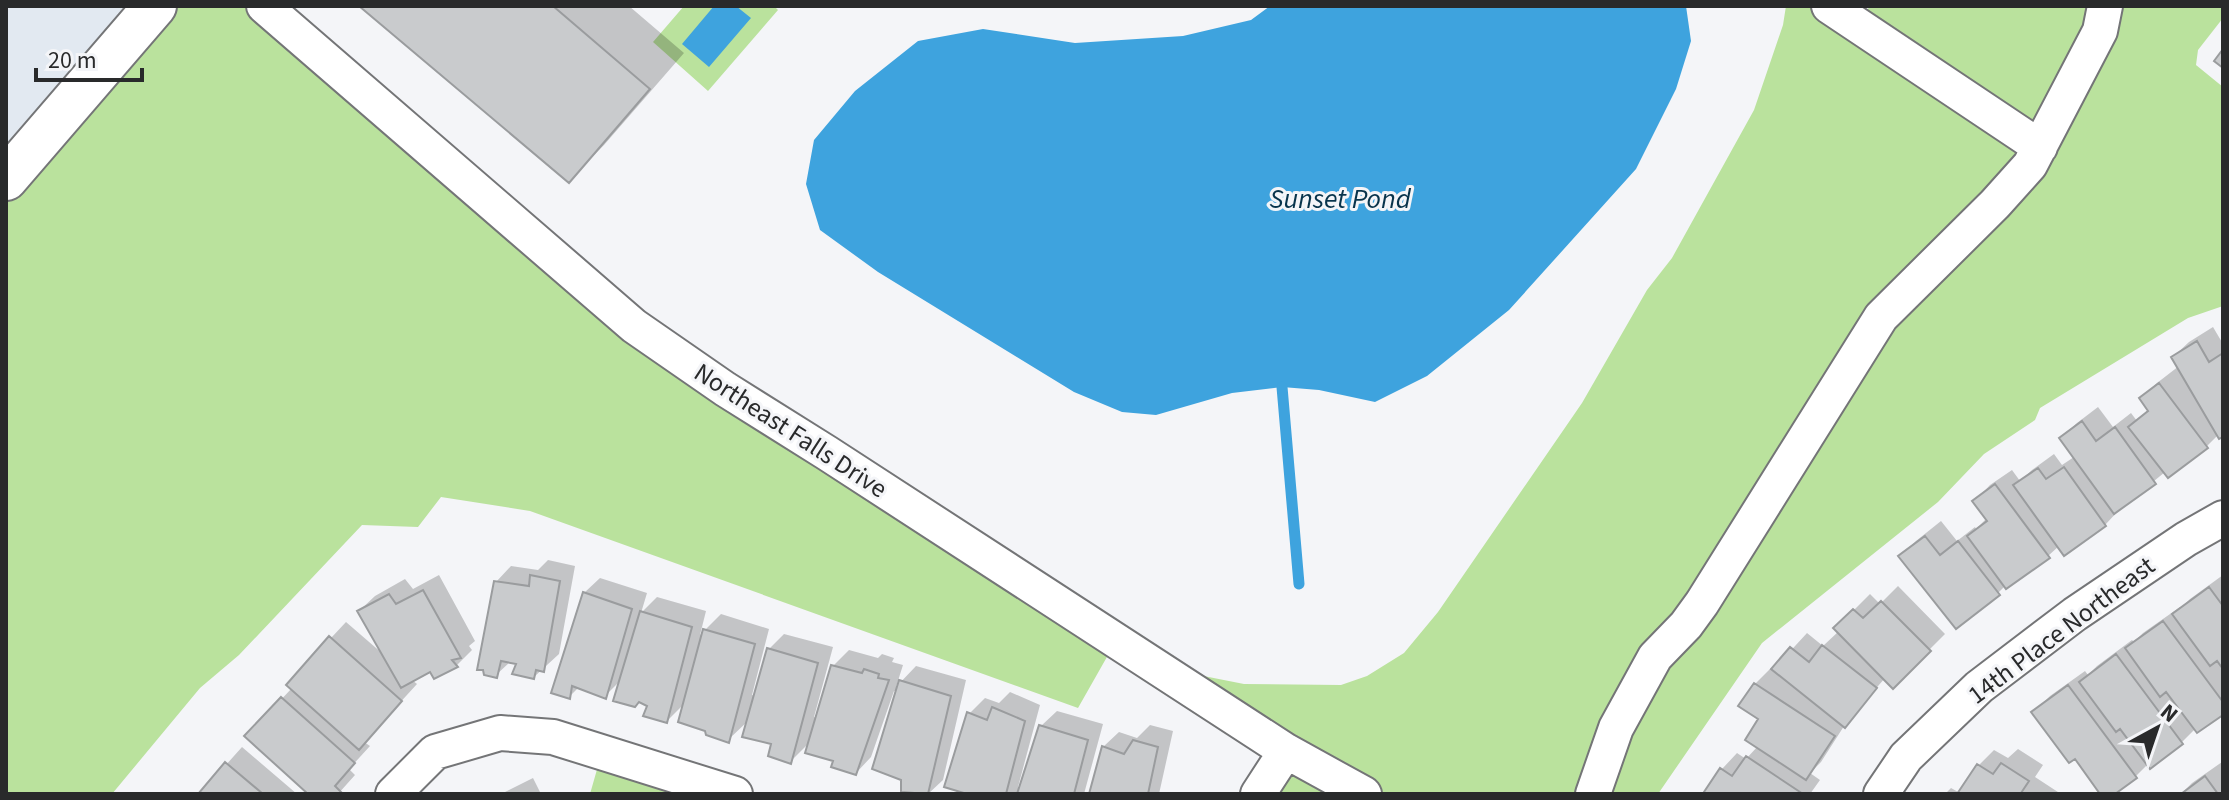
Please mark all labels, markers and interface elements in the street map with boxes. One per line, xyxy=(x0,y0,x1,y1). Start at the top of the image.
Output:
scale bar xyxy=(36,32,142,82)
text: 20 m xyxy=(48,43,97,78)
water label: Sunset Pond xyxy=(1269,179,1412,219)
street label: Northeast Falls Drive xyxy=(687,354,895,507)
street label: 14th Place Northeast xyxy=(1960,548,2163,713)
north arrow xyxy=(2117,688,2197,768)
text: N xyxy=(2153,696,2185,730)

